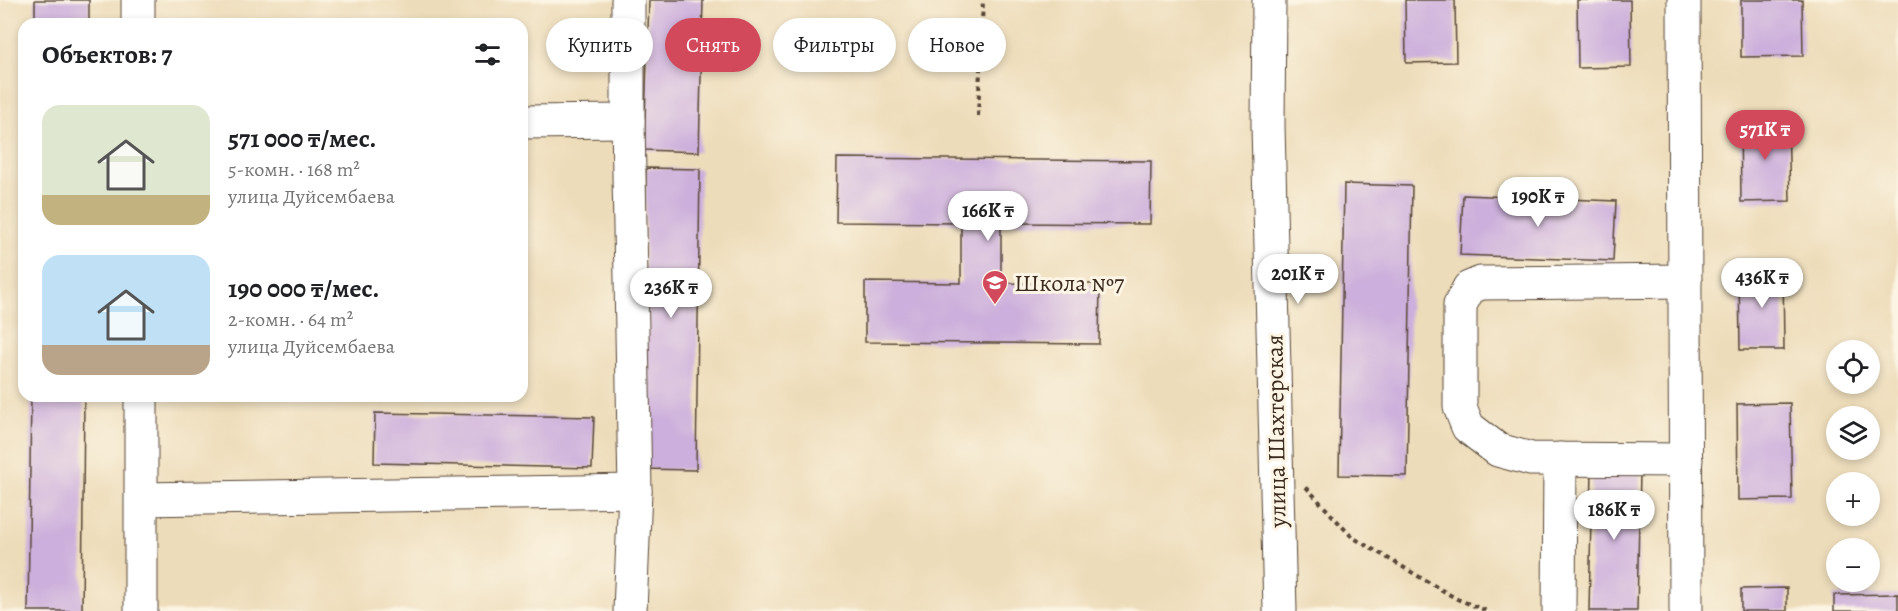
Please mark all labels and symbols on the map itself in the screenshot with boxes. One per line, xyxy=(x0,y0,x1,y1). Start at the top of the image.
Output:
pin: 571K ₸ xyxy=(1716,110,1814,161)
pin: 190K ₸ xyxy=(1489,177,1587,228)
pin: 166K ₸ xyxy=(939,191,1037,242)
pin: 201K ₸ xyxy=(1249,254,1347,305)
pin: 436K ₸ xyxy=(1713,258,1811,309)
place label: Школа №7 xyxy=(1014,267,1125,299)
pin: 236K ₸ xyxy=(622,268,720,319)
school or university icon: Школа №7 xyxy=(980,268,1010,306)
street label: улица Шахтерская xyxy=(1258,334,1294,529)
pin: 186K ₸ xyxy=(1565,490,1663,541)

